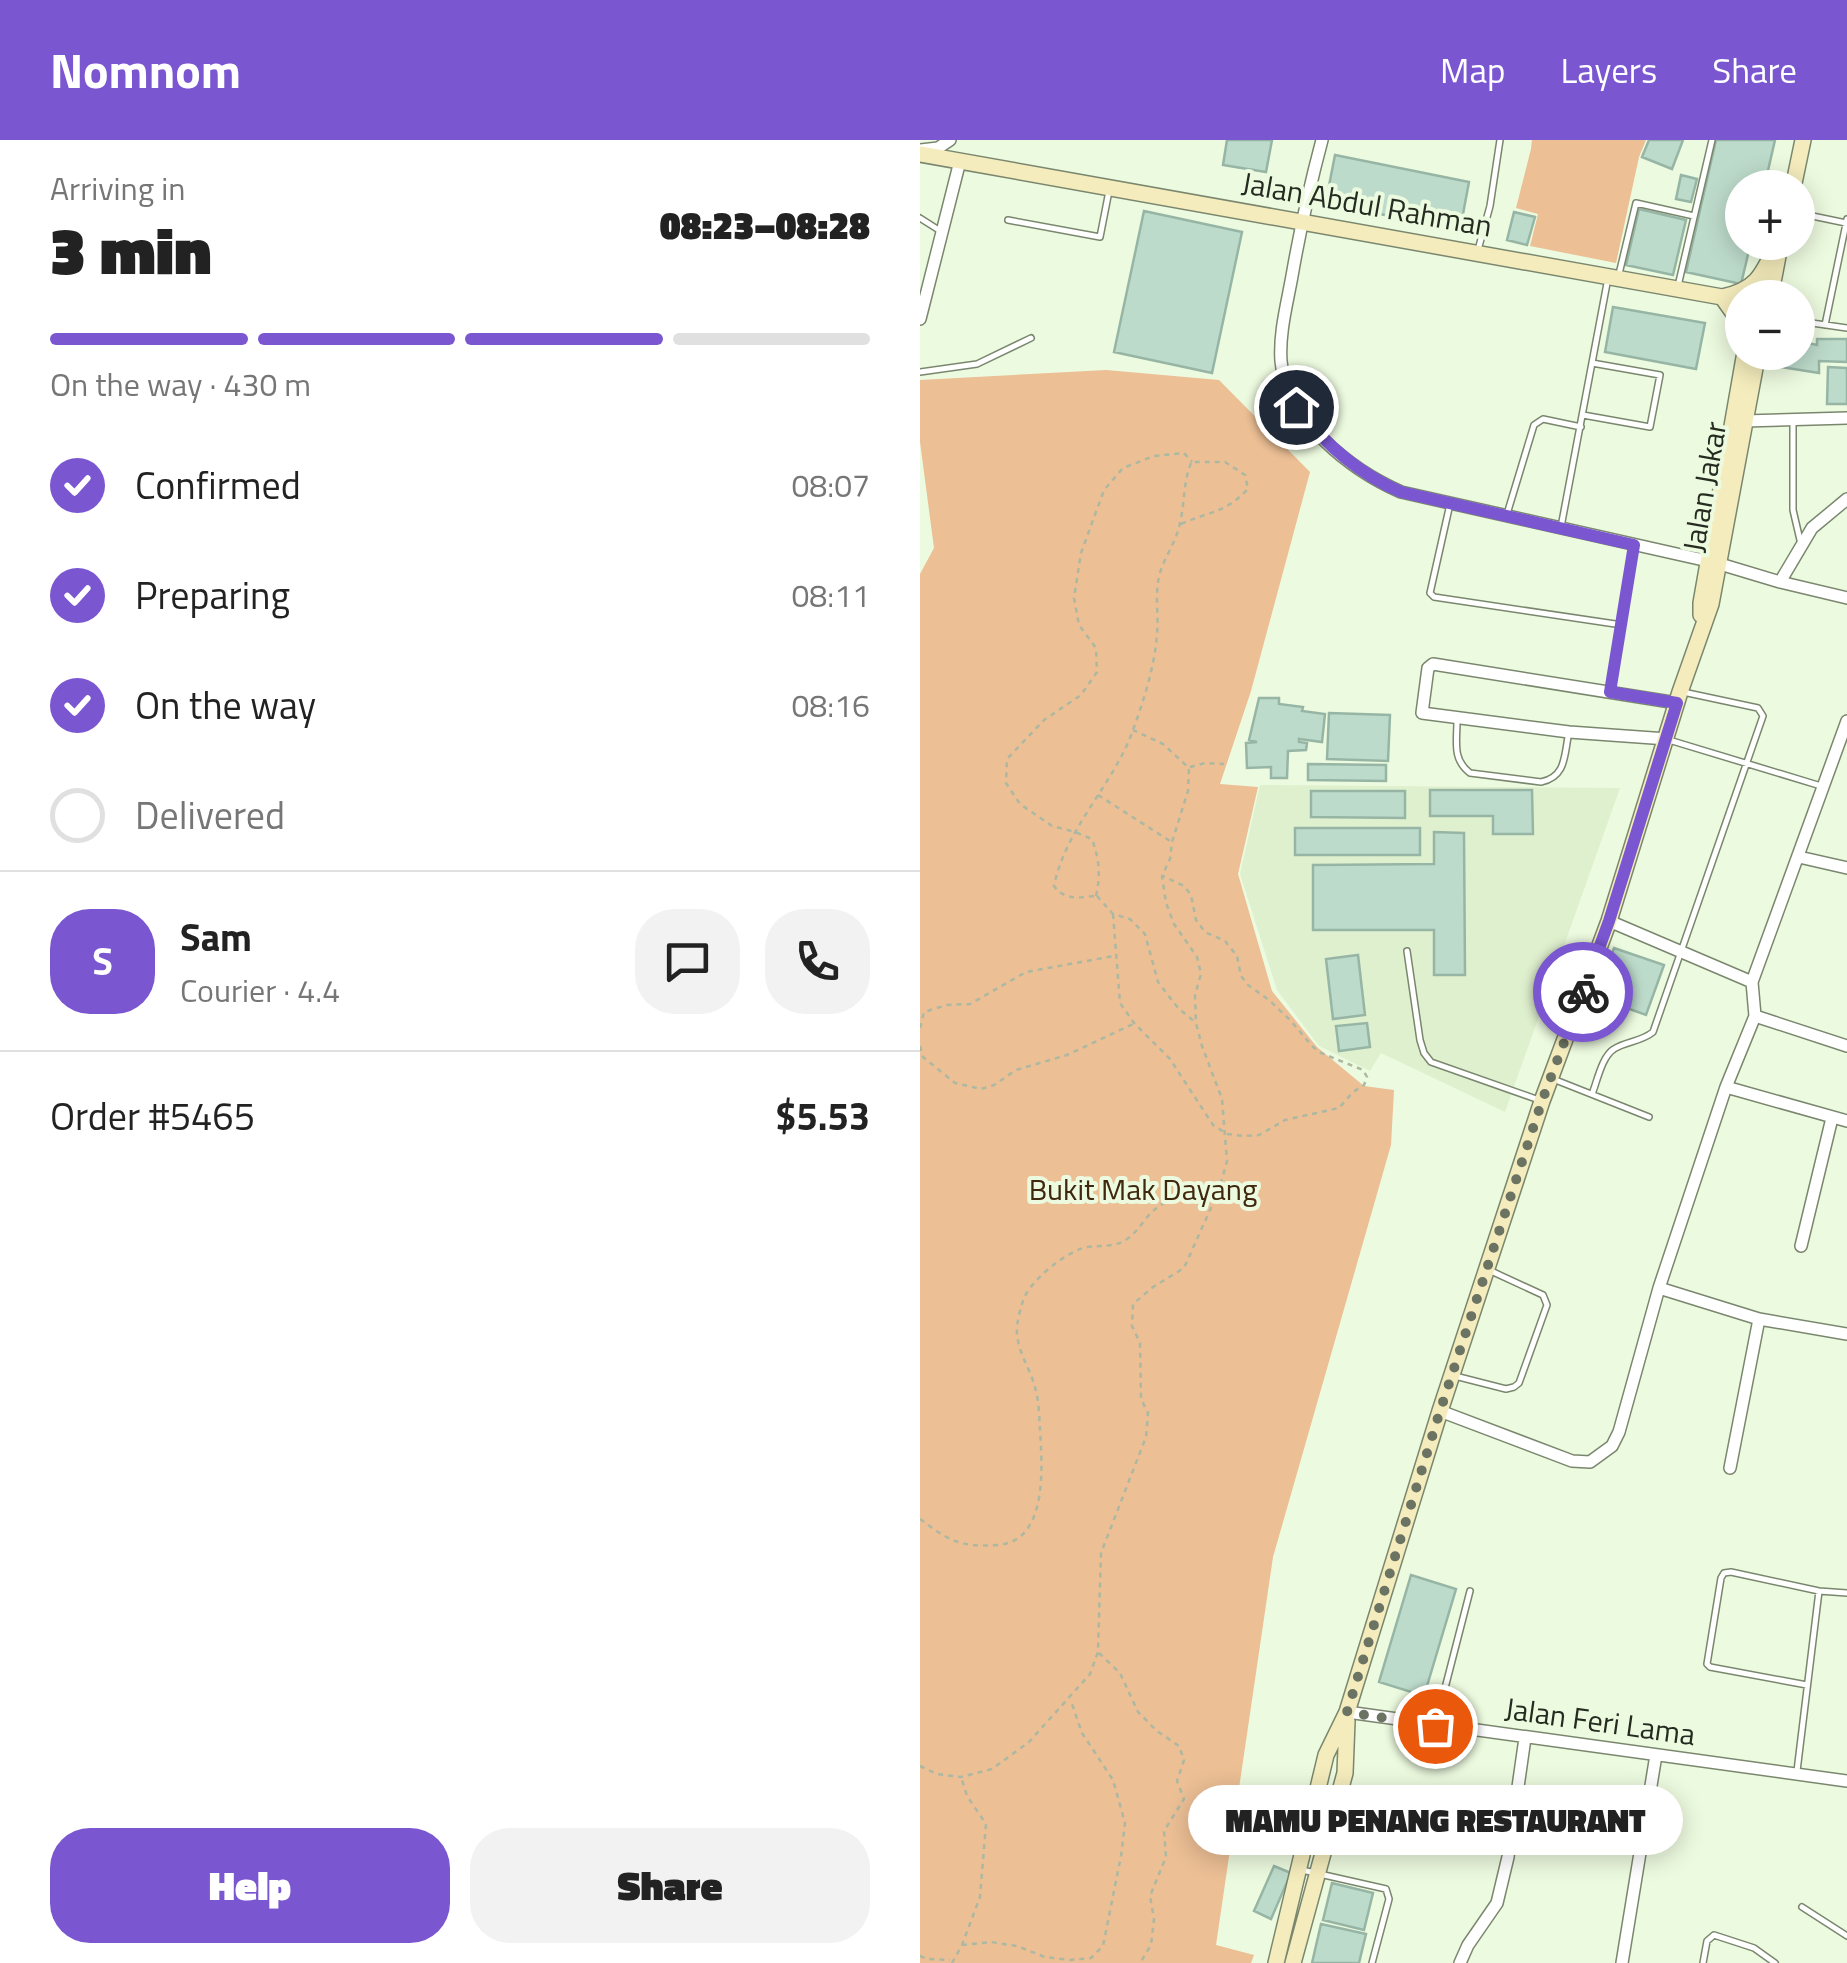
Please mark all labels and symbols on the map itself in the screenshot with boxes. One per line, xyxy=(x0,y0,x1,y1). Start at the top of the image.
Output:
street label: Jalan Abdul Rahman xyxy=(1239,159,1496,249)
pin xyxy=(1254,365,1339,450)
street label: Jalan Jakar xyxy=(1670,418,1738,556)
courier xyxy=(1533,942,1633,1042)
park label: Bukit Mak Dayang xyxy=(1029,1166,1257,1212)
pin xyxy=(1393,1684,1478,1769)
street label: Jalan Feri Lama xyxy=(1502,1685,1698,1757)
callout: MAMU PENANG RESTAURANT xyxy=(1188,1786,1682,1856)

